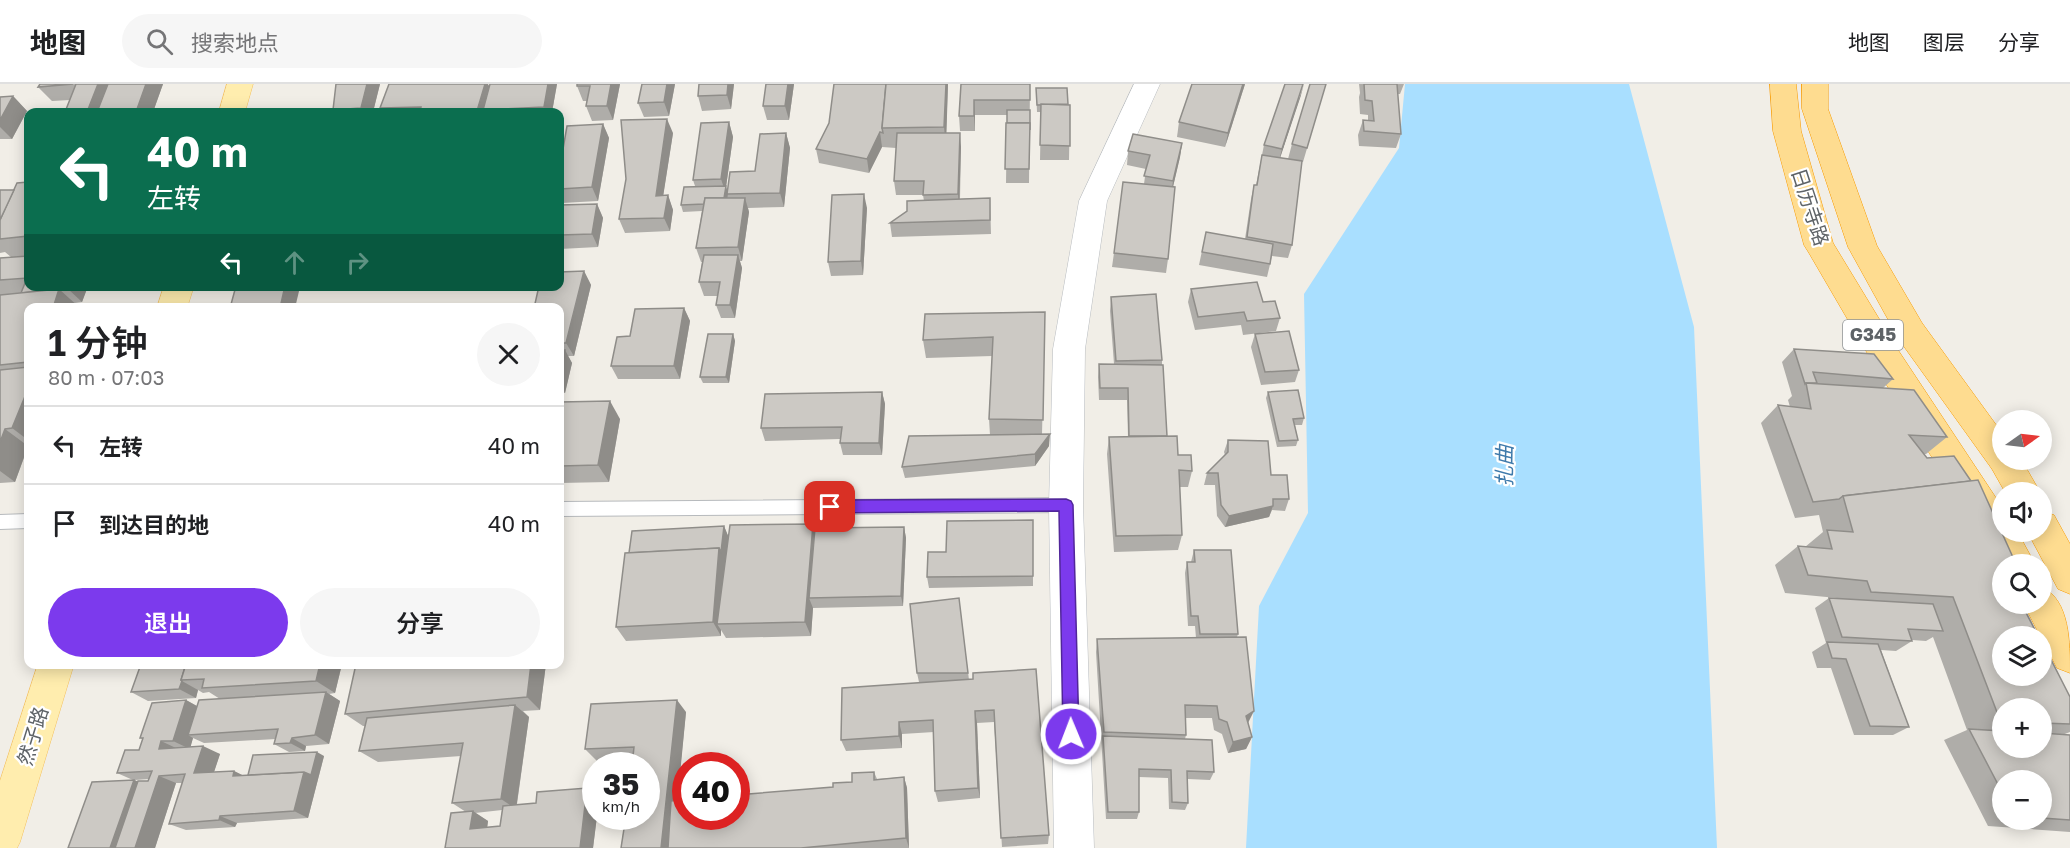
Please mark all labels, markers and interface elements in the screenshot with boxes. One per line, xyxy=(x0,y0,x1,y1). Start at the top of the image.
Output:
search box xyxy=(122,14,542,68)
icon: search xyxy=(143,25,176,58)
text: 地图 xyxy=(30,26,86,59)
text: 搜索地点 xyxy=(191,29,279,56)
text: 地图 xyxy=(1848,29,1890,55)
text: 图层 xyxy=(1923,29,1965,55)
text: 分享 xyxy=(1998,29,2040,55)
text: 40 m xyxy=(147,126,248,176)
icon: left xyxy=(48,132,126,210)
street label: 日历寺路 xyxy=(1787,165,1835,248)
text: 左转 xyxy=(147,182,201,214)
icon: left xyxy=(215,246,248,279)
icon: ahead xyxy=(278,246,311,279)
icon: right xyxy=(341,246,374,279)
road number: G345 xyxy=(1843,320,1903,350)
text: 1 分钟 xyxy=(48,321,147,364)
button: close xyxy=(477,323,540,386)
text: 80 m · 07:03 xyxy=(48,365,164,389)
north arrow xyxy=(1992,410,2052,470)
map controls xyxy=(1992,410,2052,830)
icon: left xyxy=(48,429,81,462)
text: 40 m xyxy=(488,432,540,459)
text: 左转 xyxy=(99,433,143,460)
water label: 扎曲 xyxy=(1491,443,1517,487)
pin xyxy=(804,481,855,532)
button: sound xyxy=(1992,482,2052,542)
icon: arrive xyxy=(813,490,846,523)
icon: arrive xyxy=(48,507,81,540)
text: 40 m xyxy=(488,510,540,537)
text: 到达目的地 xyxy=(99,511,209,538)
button: search xyxy=(1992,554,2052,614)
button: 退出 xyxy=(48,588,288,657)
button: 分享 xyxy=(300,588,540,657)
button: layers xyxy=(1992,626,2052,686)
button: + xyxy=(1992,698,2052,758)
position arrow xyxy=(1039,702,1103,766)
street label: 然子路 xyxy=(12,704,52,768)
speed limit sign: 40 xyxy=(672,752,750,830)
text: 35 xyxy=(603,766,639,802)
button: − xyxy=(1992,770,2052,830)
text: km/h xyxy=(602,797,640,815)

